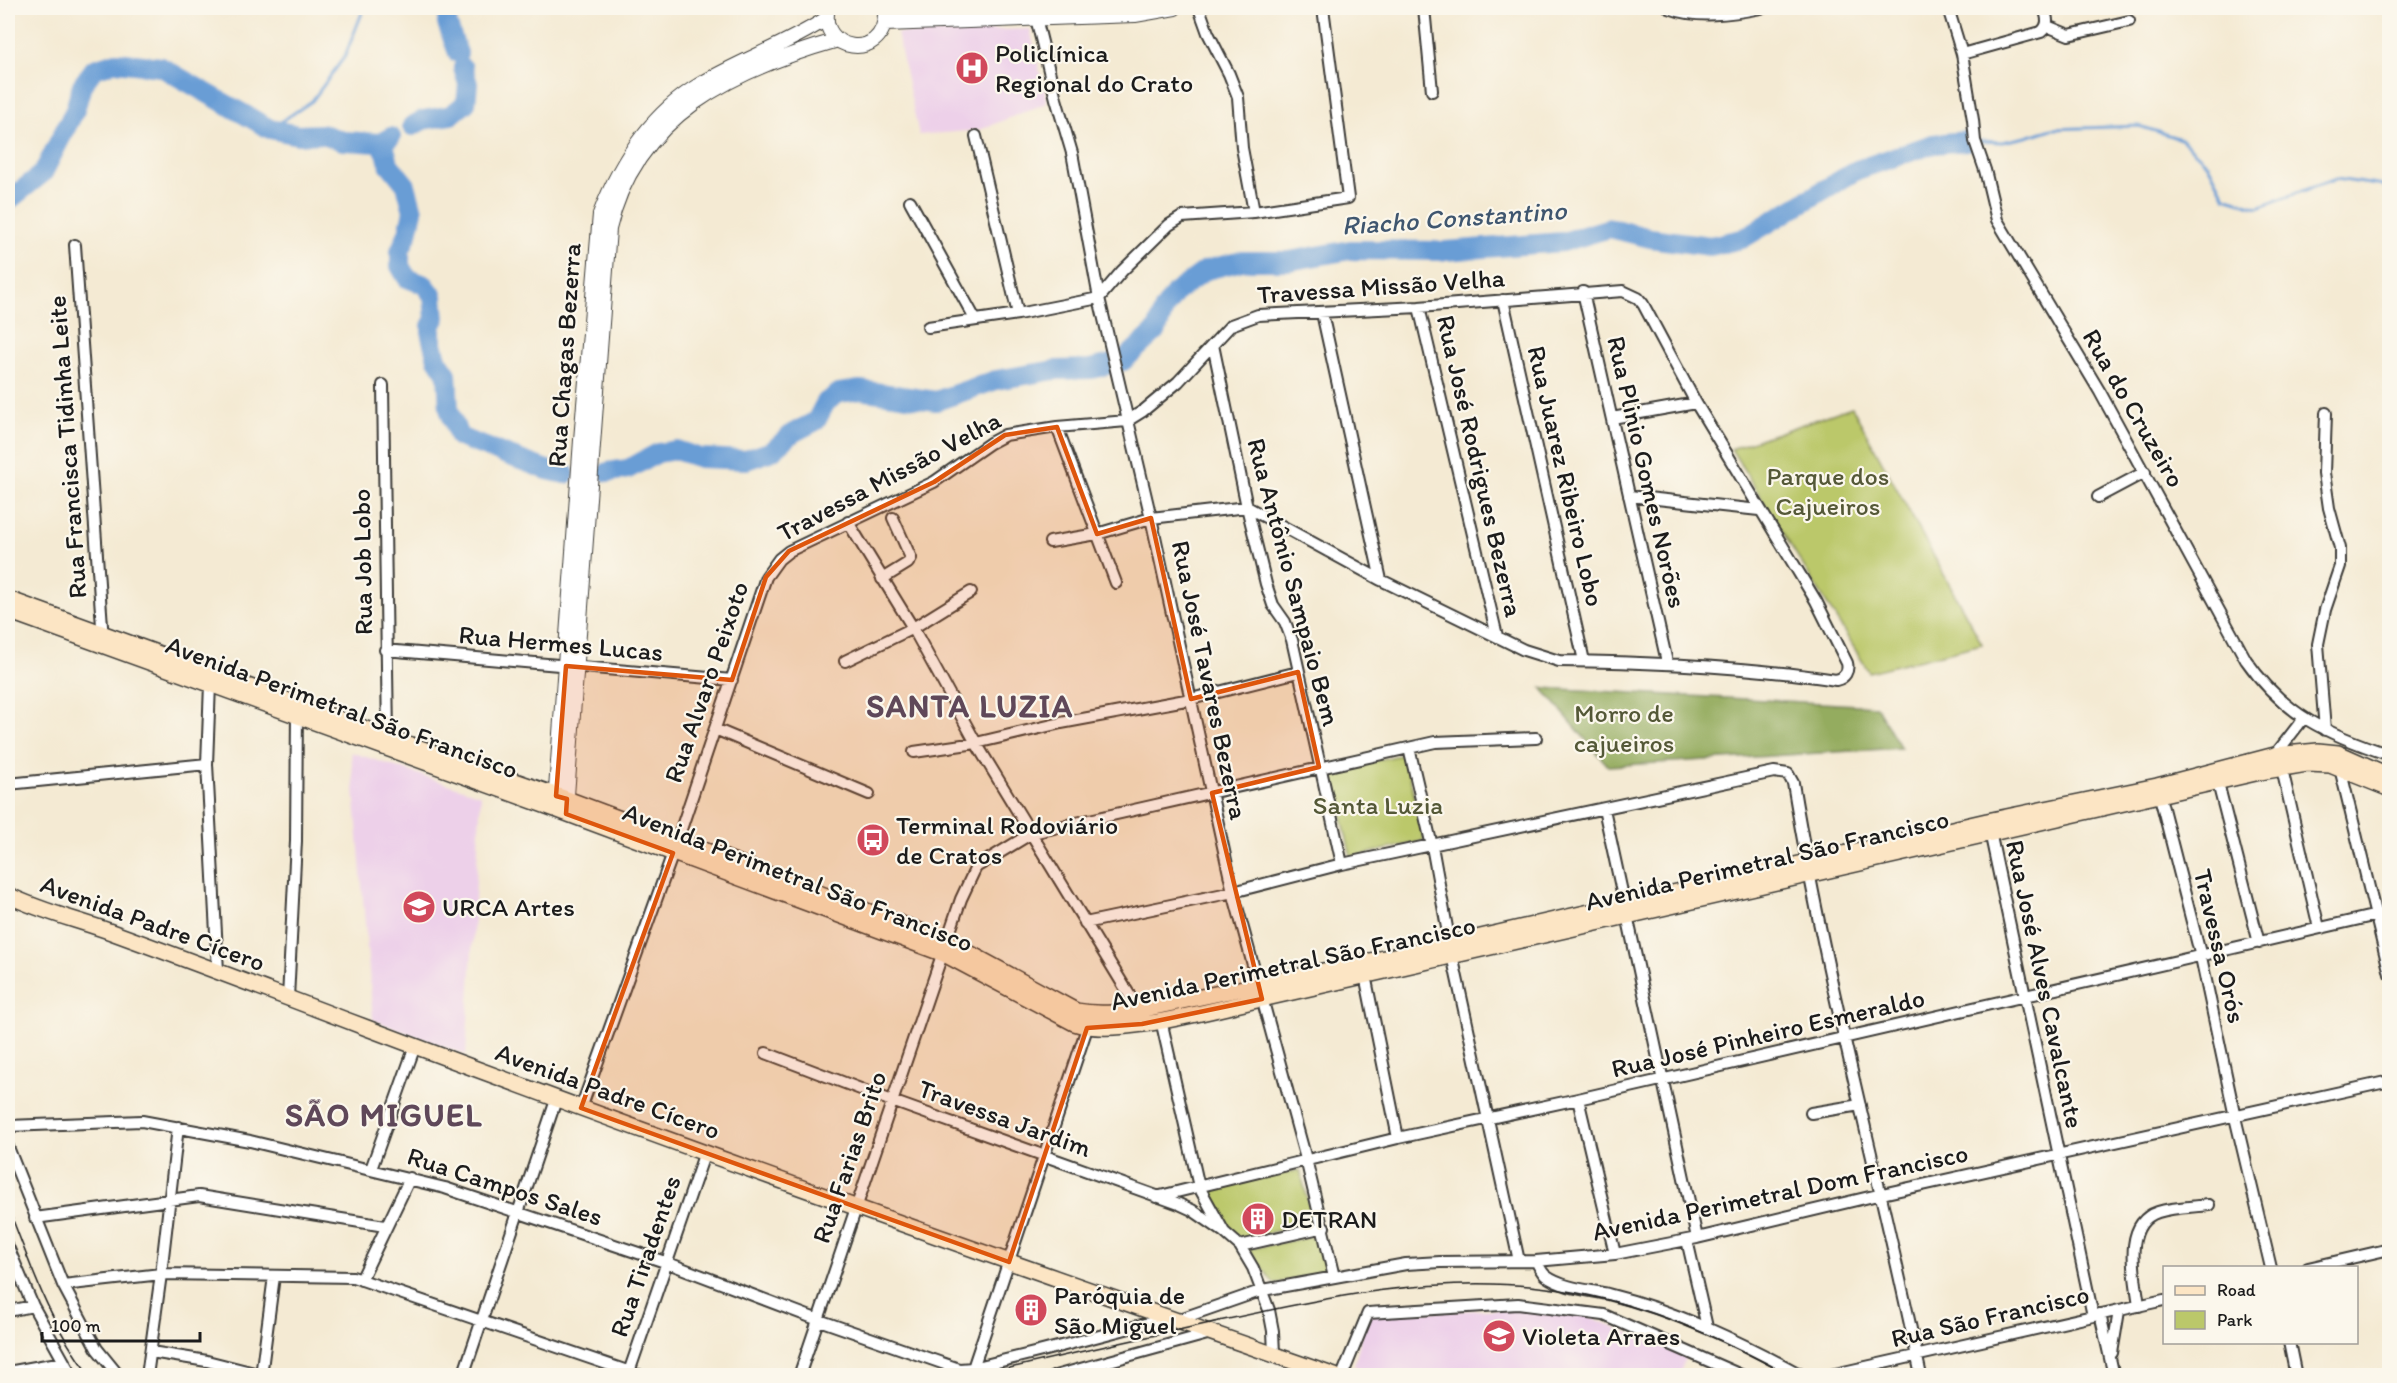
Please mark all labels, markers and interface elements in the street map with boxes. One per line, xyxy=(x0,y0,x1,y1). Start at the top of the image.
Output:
place label: Policlínica Regional do Crato xyxy=(995,37,1193,99)
hospital icon: Policlínica Regional do Crato xyxy=(954,50,990,86)
water label: Riacho Constantino xyxy=(1340,193,1569,242)
street label: Rua Chagas Bezerra xyxy=(540,241,588,468)
street label: Travessa Missão Velha xyxy=(1256,261,1507,311)
street label: Rua Francisca Tidinha Leite xyxy=(40,294,94,600)
street label: Rua José Rodrigues Bezerra xyxy=(1430,312,1530,621)
street label: Rua do Cruzeiro xyxy=(2076,323,2192,493)
street label: Rua Plinio Gomes Norões xyxy=(1600,333,1694,611)
street label: Rua Juarez Ribeiro Lobo xyxy=(1520,343,1612,609)
street label: Travessa Missão Velha xyxy=(772,403,1007,548)
street label: Rua Antônio Sampaio Bem xyxy=(1240,435,1348,730)
park label: Parque dos Cajueiros xyxy=(1767,460,1889,522)
street label: Rua Job Lobo xyxy=(345,488,379,636)
street label: Rua José Tavares Bezerra xyxy=(1165,538,1255,823)
street label: Rua Alvaro Peixoto xyxy=(657,577,755,787)
street label: Rua Hermes Lucas xyxy=(457,618,665,668)
street label: Avenida Perimetral São Francisco xyxy=(162,628,522,786)
district label: SANTA LUZIA xyxy=(866,687,1074,725)
park label: Morro de cajueiros xyxy=(1574,697,1674,759)
park label: Santa Luzia xyxy=(1313,789,1443,821)
street label: Avenida Perimetral São Francisco xyxy=(618,795,978,959)
street label: Avenida Perimetral São Francisco xyxy=(1582,803,1952,917)
place label: Terminal Rodoviário de Cratos xyxy=(896,809,1118,871)
bus stop icon: Terminal Rodoviário de Cratos xyxy=(855,822,891,858)
street label: Rua José Alves Cavalcante xyxy=(1999,837,2091,1131)
street label: Travessa Orós xyxy=(2187,866,2253,1026)
street label: Avenida Padre Cícero xyxy=(36,868,270,978)
school or university icon: URCA Artes xyxy=(401,889,437,925)
place label: URCA Artes xyxy=(442,891,575,923)
street label: Avenida Perimetral São Francisco xyxy=(1108,909,1478,1017)
street label: Rua José Pinheiro Esmeraldo xyxy=(1608,981,1928,1085)
street label: Avenida Padre Cícero xyxy=(491,1036,725,1146)
street label: Rua Farias Brito xyxy=(805,1067,893,1247)
street label: Travessa Jardim xyxy=(914,1072,1096,1164)
district label: SÃO MIGUEL xyxy=(285,1096,483,1134)
street label: Avenida Perimetral Dom Francisco xyxy=(1589,1137,1971,1247)
street label: Rua Campos Sales xyxy=(403,1139,607,1233)
street label: Rua Tiradentes xyxy=(602,1171,688,1341)
building icon: DETRAN xyxy=(1240,1201,1276,1237)
place label: DETRAN xyxy=(1281,1203,1377,1235)
legend xyxy=(2163,1266,2358,1344)
street label: Rua São Francisco xyxy=(1888,1278,2092,1354)
place label: Paróquia de São Miguel xyxy=(1054,1279,1185,1341)
text: Road xyxy=(2217,1279,2256,1301)
building icon: Paróquia de São Miguel xyxy=(1013,1292,1049,1328)
scale bar xyxy=(42,1305,200,1343)
text: Park xyxy=(2217,1309,2252,1331)
text: 100 m xyxy=(51,1315,101,1337)
school or university icon: Violeta Arraes xyxy=(1481,1318,1517,1354)
place label: Violeta Arraes xyxy=(1522,1320,1680,1352)

